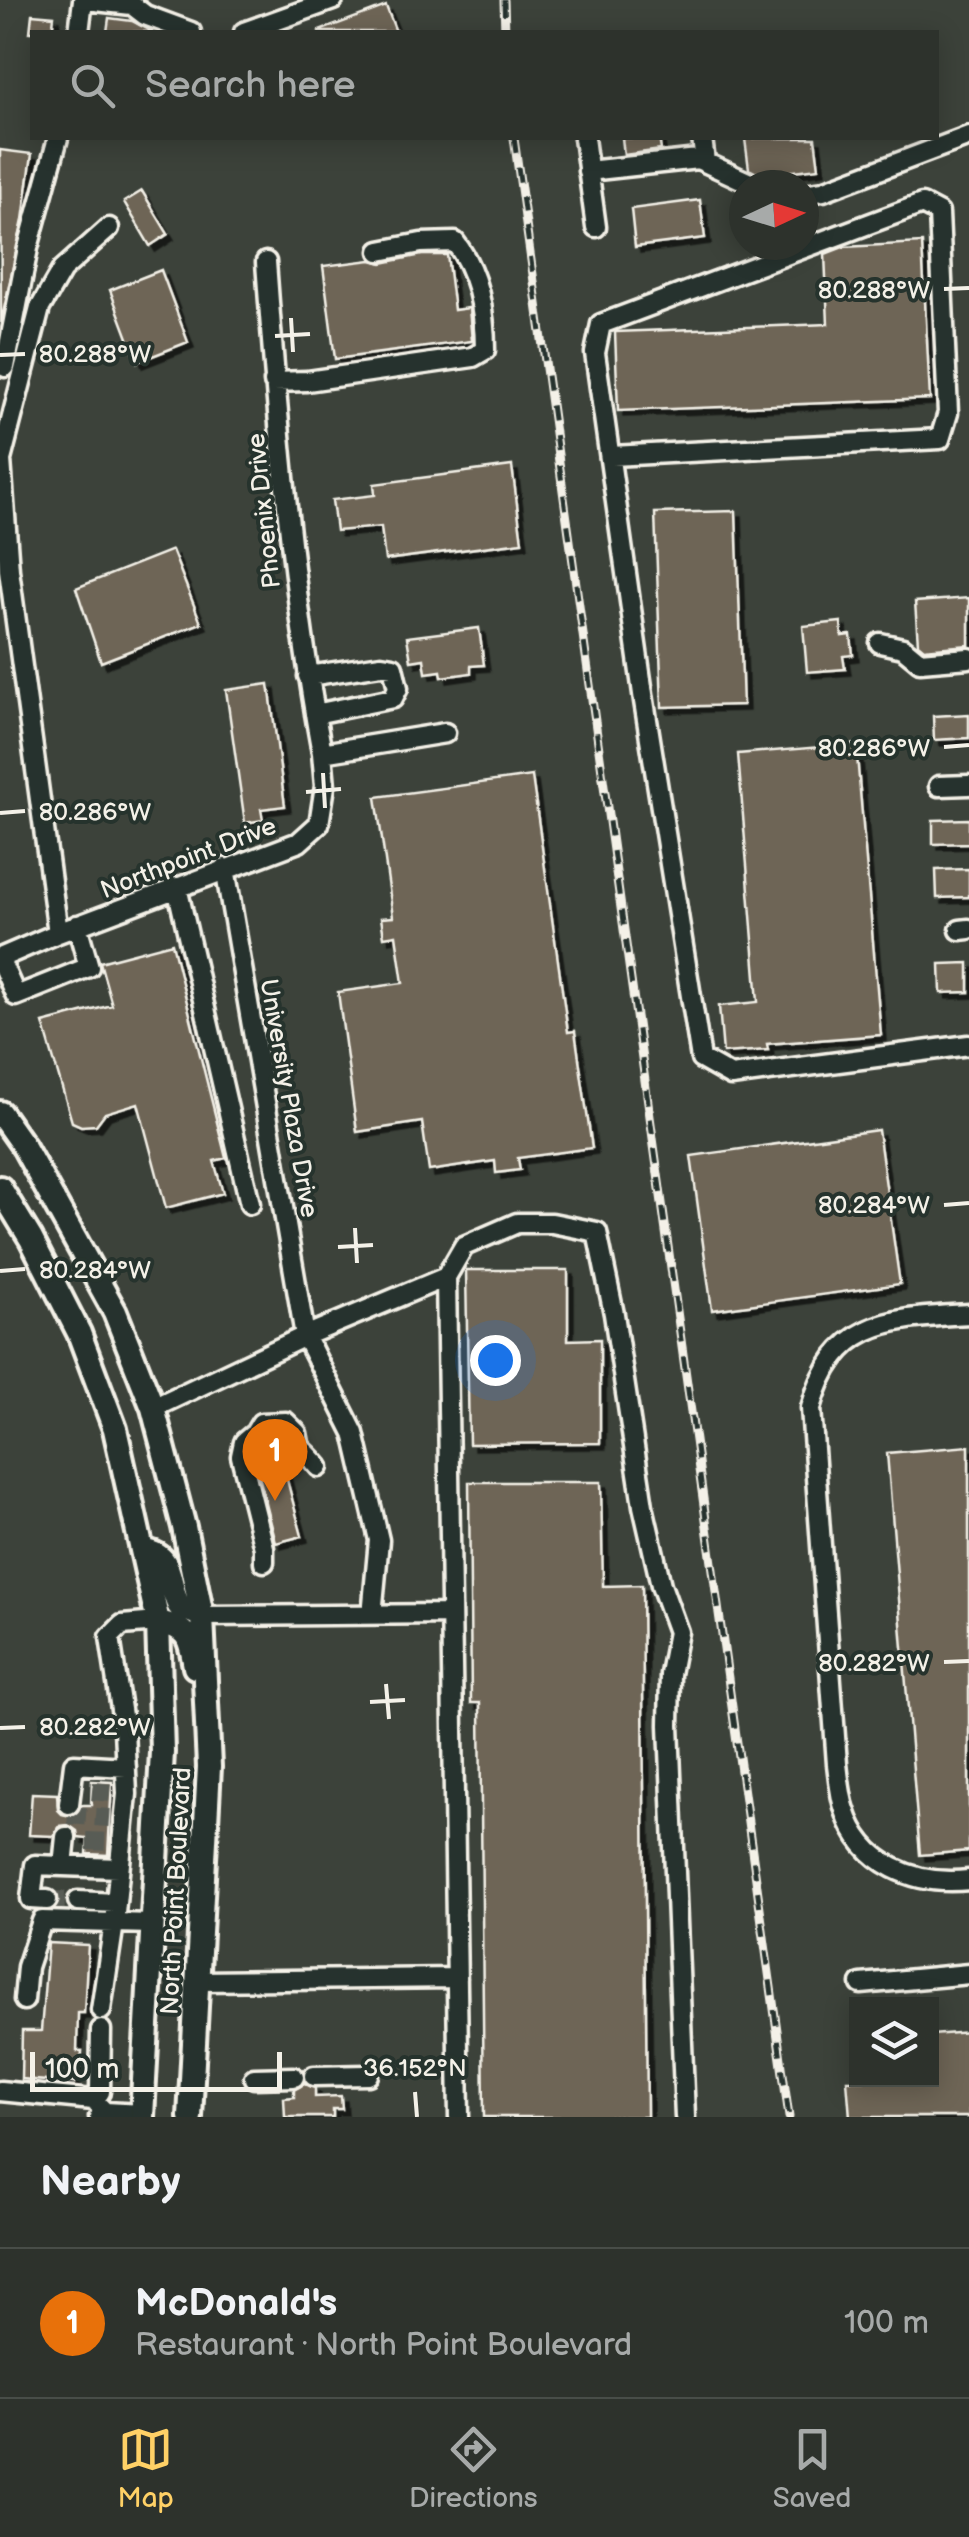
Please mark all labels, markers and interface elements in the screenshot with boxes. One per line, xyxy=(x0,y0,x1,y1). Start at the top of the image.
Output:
search box xyxy=(30,30,939,140)
icon: search xyxy=(65,58,120,113)
text: Search here xyxy=(145,63,356,108)
north arrow xyxy=(729,170,819,260)
text: 80.288°W xyxy=(818,275,930,306)
text: 80.288°W xyxy=(39,339,151,370)
street label: Phoenix Drive xyxy=(241,432,288,590)
text: 80.286°W xyxy=(818,733,930,764)
text: 80.286°W xyxy=(39,797,151,828)
street label: Northpoint Drive xyxy=(96,811,281,906)
street label: University Plaza Drive xyxy=(252,976,325,1220)
text: 80.284°W xyxy=(818,1190,930,1221)
text: 80.284°W xyxy=(39,1255,151,1286)
your location xyxy=(470,1335,521,1386)
pin: 1 xyxy=(242,1418,308,1501)
text: 80.282°W xyxy=(818,1648,930,1679)
text: 80.282°W xyxy=(39,1712,151,1743)
street label: North Point Boulevard xyxy=(155,1767,198,2016)
map controls xyxy=(849,1997,939,2087)
button: layers xyxy=(849,1997,939,2087)
scale bar xyxy=(30,2047,282,2092)
text: 100 m xyxy=(45,2053,119,2086)
text: 36.152°N xyxy=(363,2053,467,2084)
text: Nearby xyxy=(40,2157,180,2208)
text: McDonald's xyxy=(135,2281,337,2326)
text: 1 xyxy=(66,2304,79,2343)
text: 100 m xyxy=(844,2304,929,2343)
text: Restaurant · North Point Boulevard xyxy=(135,2326,632,2365)
tab: Map xyxy=(118,2422,174,2515)
tab: Directions xyxy=(409,2422,538,2515)
tab: Saved xyxy=(773,2422,851,2515)

